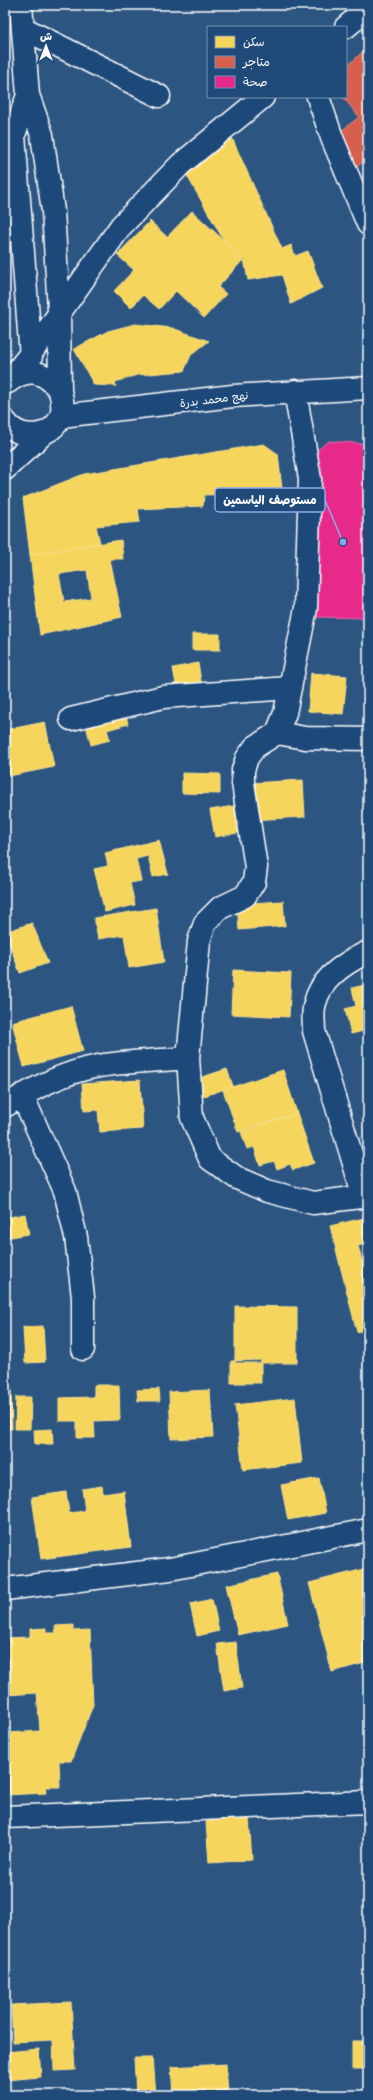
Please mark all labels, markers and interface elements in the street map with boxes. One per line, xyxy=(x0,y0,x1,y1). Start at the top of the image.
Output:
north arrow xyxy=(26,26,66,66)
legend xyxy=(207,26,347,98)
text: ش xyxy=(40,29,52,44)
text: سكن xyxy=(243,34,265,50)
text: متاجر xyxy=(242,54,270,70)
text: صحة xyxy=(243,74,268,90)
street label: نهج محمد بدرة xyxy=(179,388,249,411)
callout: مستوصف الياسمين xyxy=(215,488,325,512)
text: مستوصف الياسمين xyxy=(223,492,317,508)

